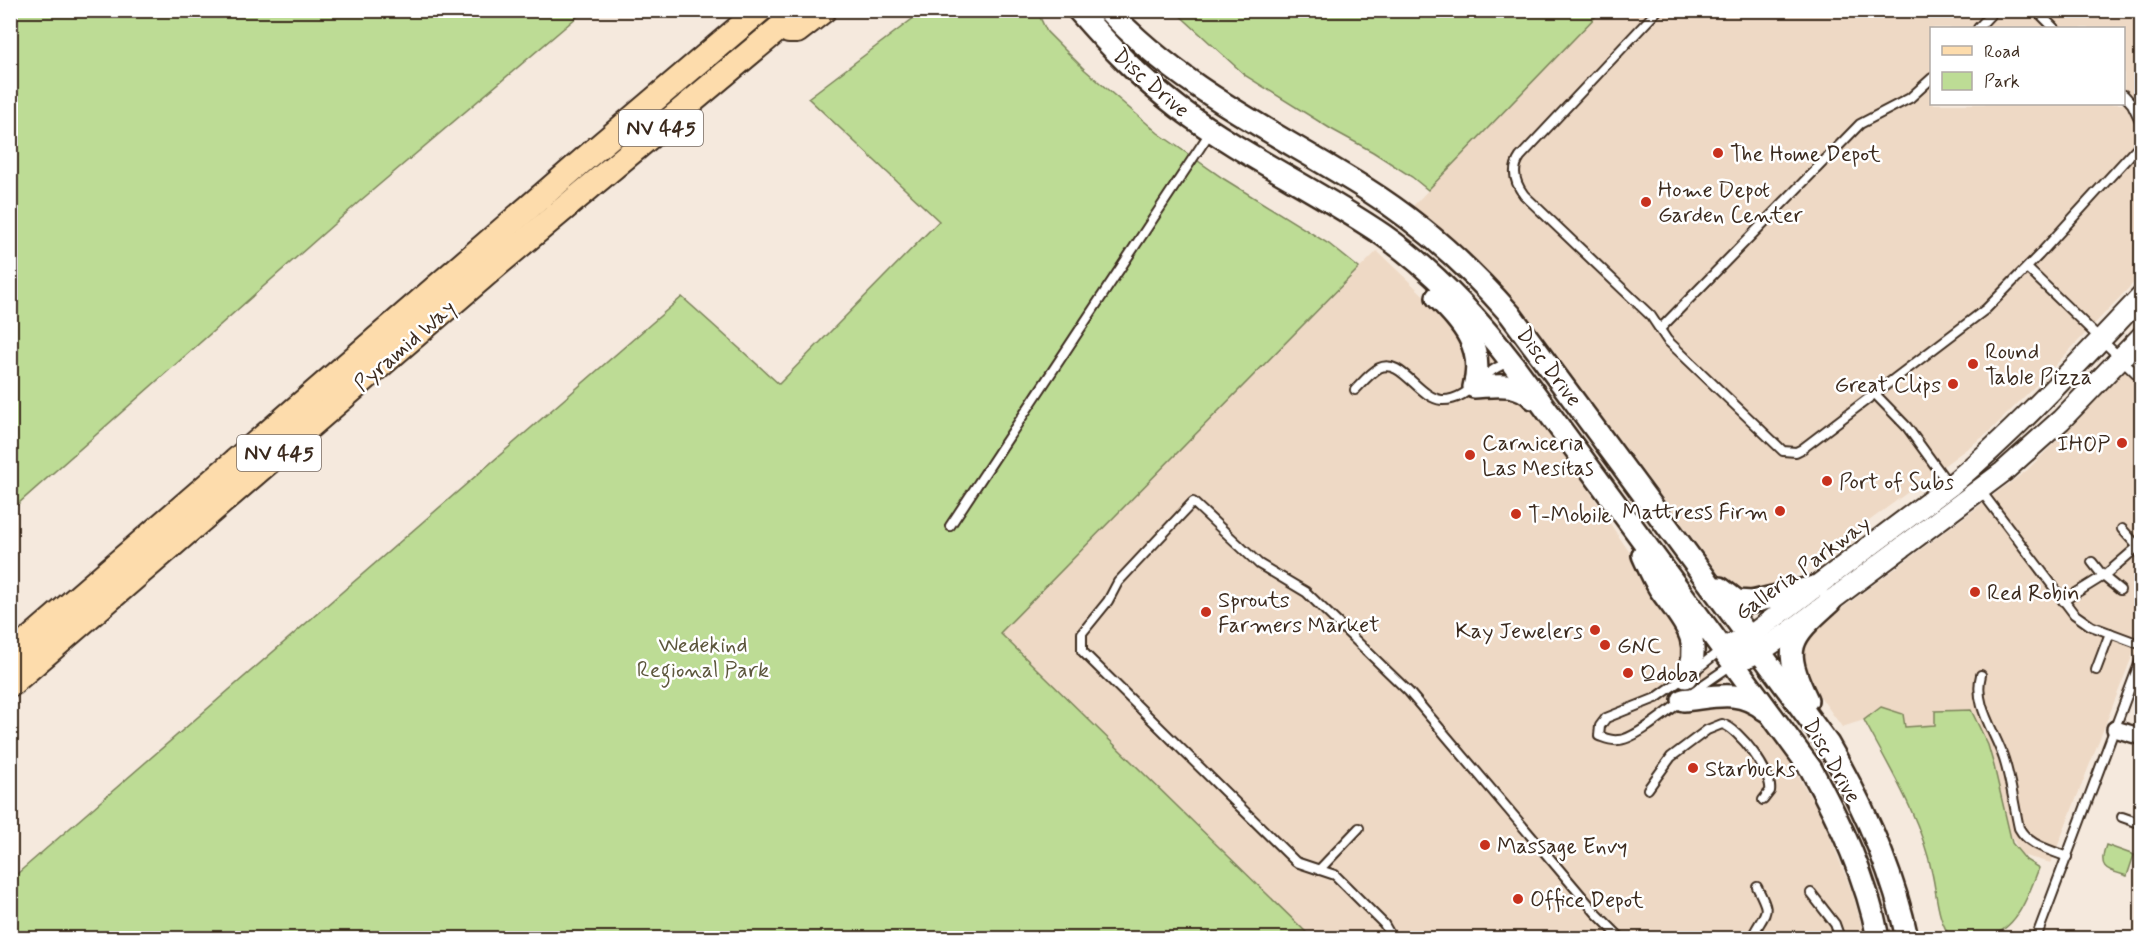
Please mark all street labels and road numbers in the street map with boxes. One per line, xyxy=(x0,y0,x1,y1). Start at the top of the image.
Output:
street label: Disc Drive xyxy=(1106,42,1195,125)
road number: NV 445 xyxy=(619,110,703,146)
street label: Pyramid Way xyxy=(349,295,462,398)
street label: Disc Drive xyxy=(1509,322,1588,413)
road number: NV 445 xyxy=(237,435,321,471)
street label: Galleria Parkway xyxy=(1730,510,1876,627)
street label: Disc Drive xyxy=(1796,714,1867,808)

